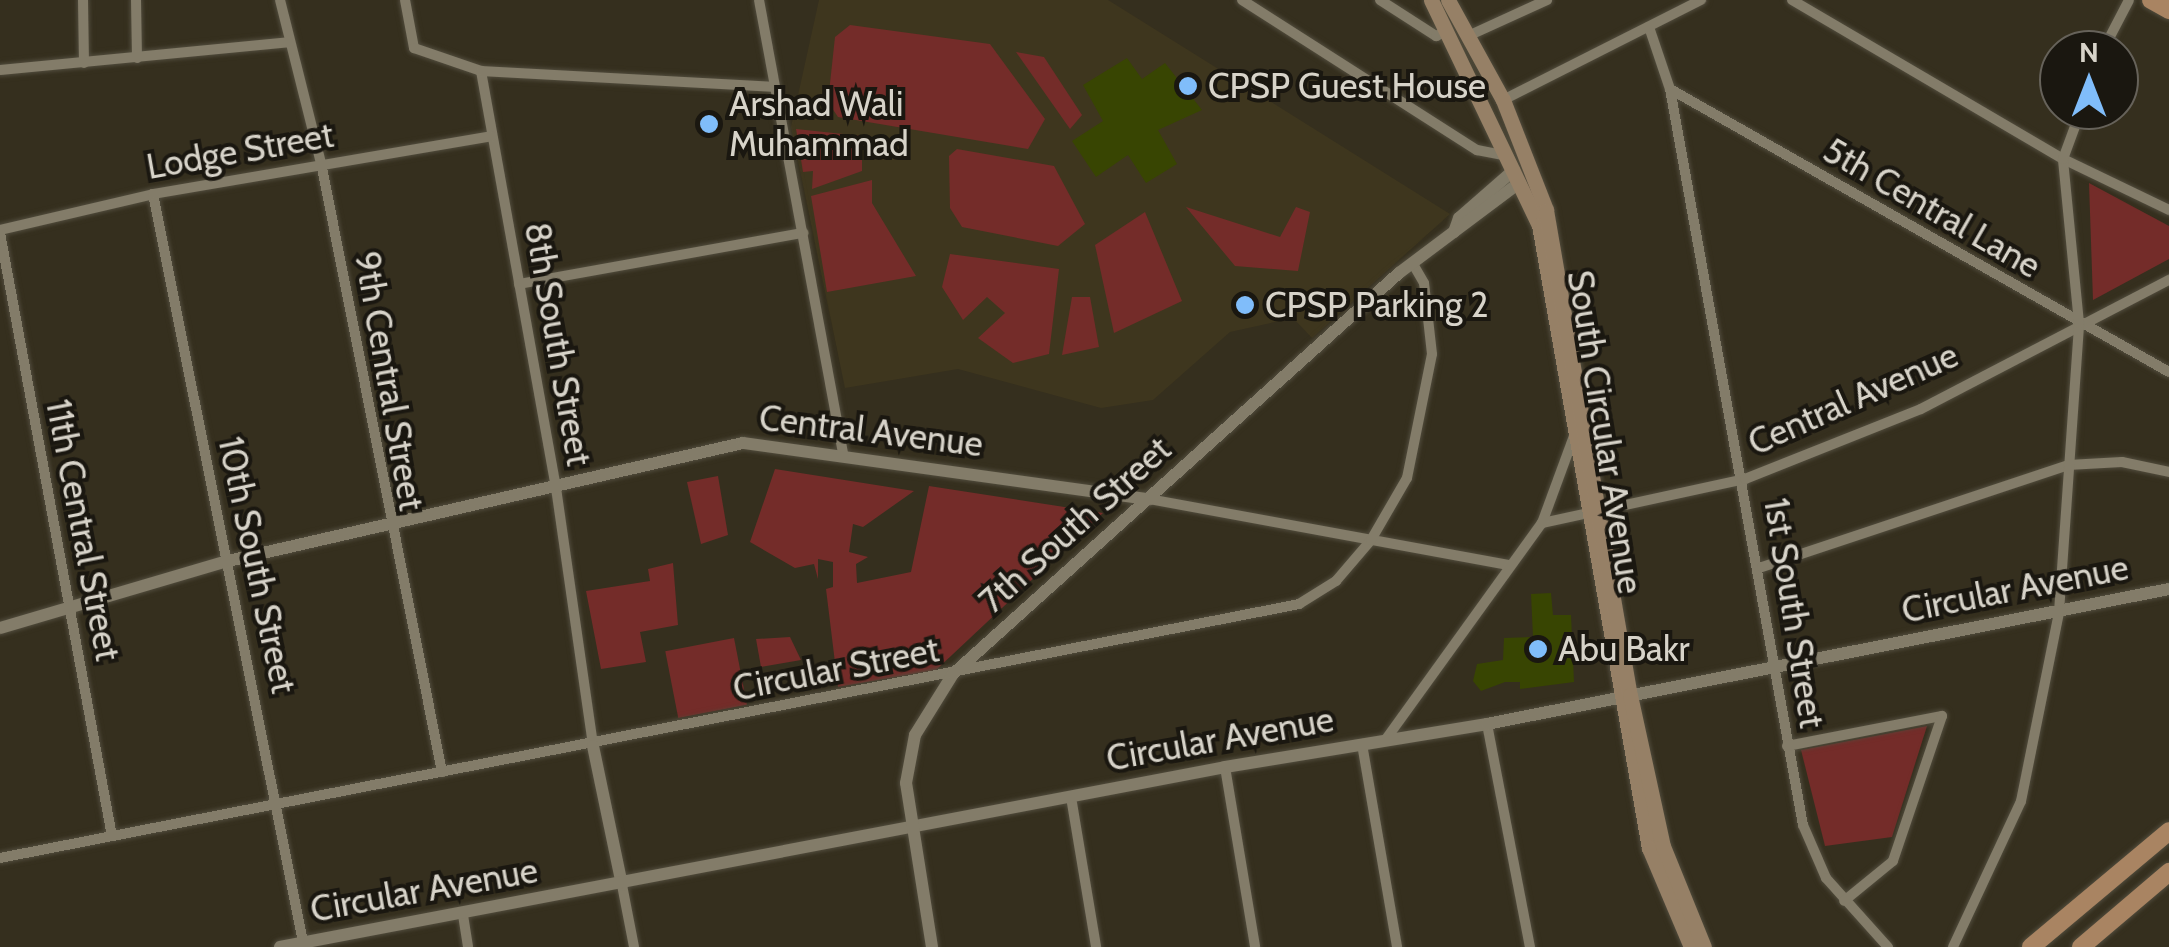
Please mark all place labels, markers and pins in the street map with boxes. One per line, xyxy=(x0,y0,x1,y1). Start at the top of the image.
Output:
place label: CPSP Guest House xyxy=(1208,65,1486,107)
marker: CPSP Guest House xyxy=(1177,75,1199,97)
place label: Arshad Wali Muhammad xyxy=(729,83,909,165)
marker: Arshad Wali Muhammad xyxy=(698,113,720,135)
place label: CPSP Parking 2 xyxy=(1265,284,1489,326)
marker: CPSP Parking 2 xyxy=(1234,294,1256,316)
place label: Abu Bakr xyxy=(1558,628,1690,670)
marker: Abu Bakr xyxy=(1527,638,1549,660)

